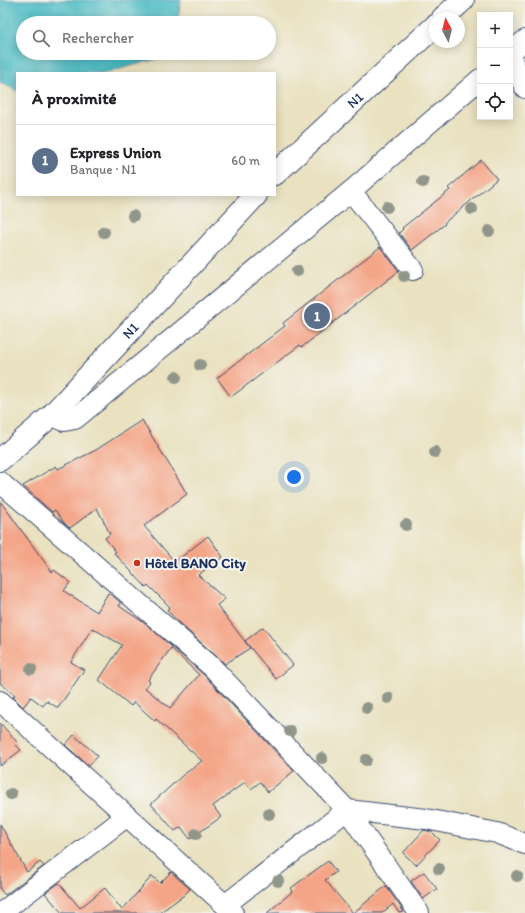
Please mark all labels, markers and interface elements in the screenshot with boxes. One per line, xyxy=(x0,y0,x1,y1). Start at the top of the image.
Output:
north arrow xyxy=(429,12,465,48)
map controls xyxy=(477,12,513,120)
button: + xyxy=(477,12,513,48)
search box xyxy=(16,16,276,60)
icon: search xyxy=(30,27,52,49)
text: Rechercher xyxy=(62,29,134,47)
button: − xyxy=(477,48,513,84)
button: locate xyxy=(477,84,513,120)
text: À proximité xyxy=(32,88,117,108)
street label: N1 xyxy=(343,88,367,112)
text: Express Union xyxy=(70,144,161,162)
text: 1 xyxy=(42,153,48,168)
text: 60 m xyxy=(231,153,260,168)
text: Banque · N1 xyxy=(70,162,136,177)
pin: 1 xyxy=(304,301,330,331)
street label: N1 xyxy=(119,319,142,342)
your location xyxy=(284,467,304,487)
place label: Hôtel BANO City xyxy=(145,555,246,572)
marker: Hôtel BANO City xyxy=(132,558,142,568)

